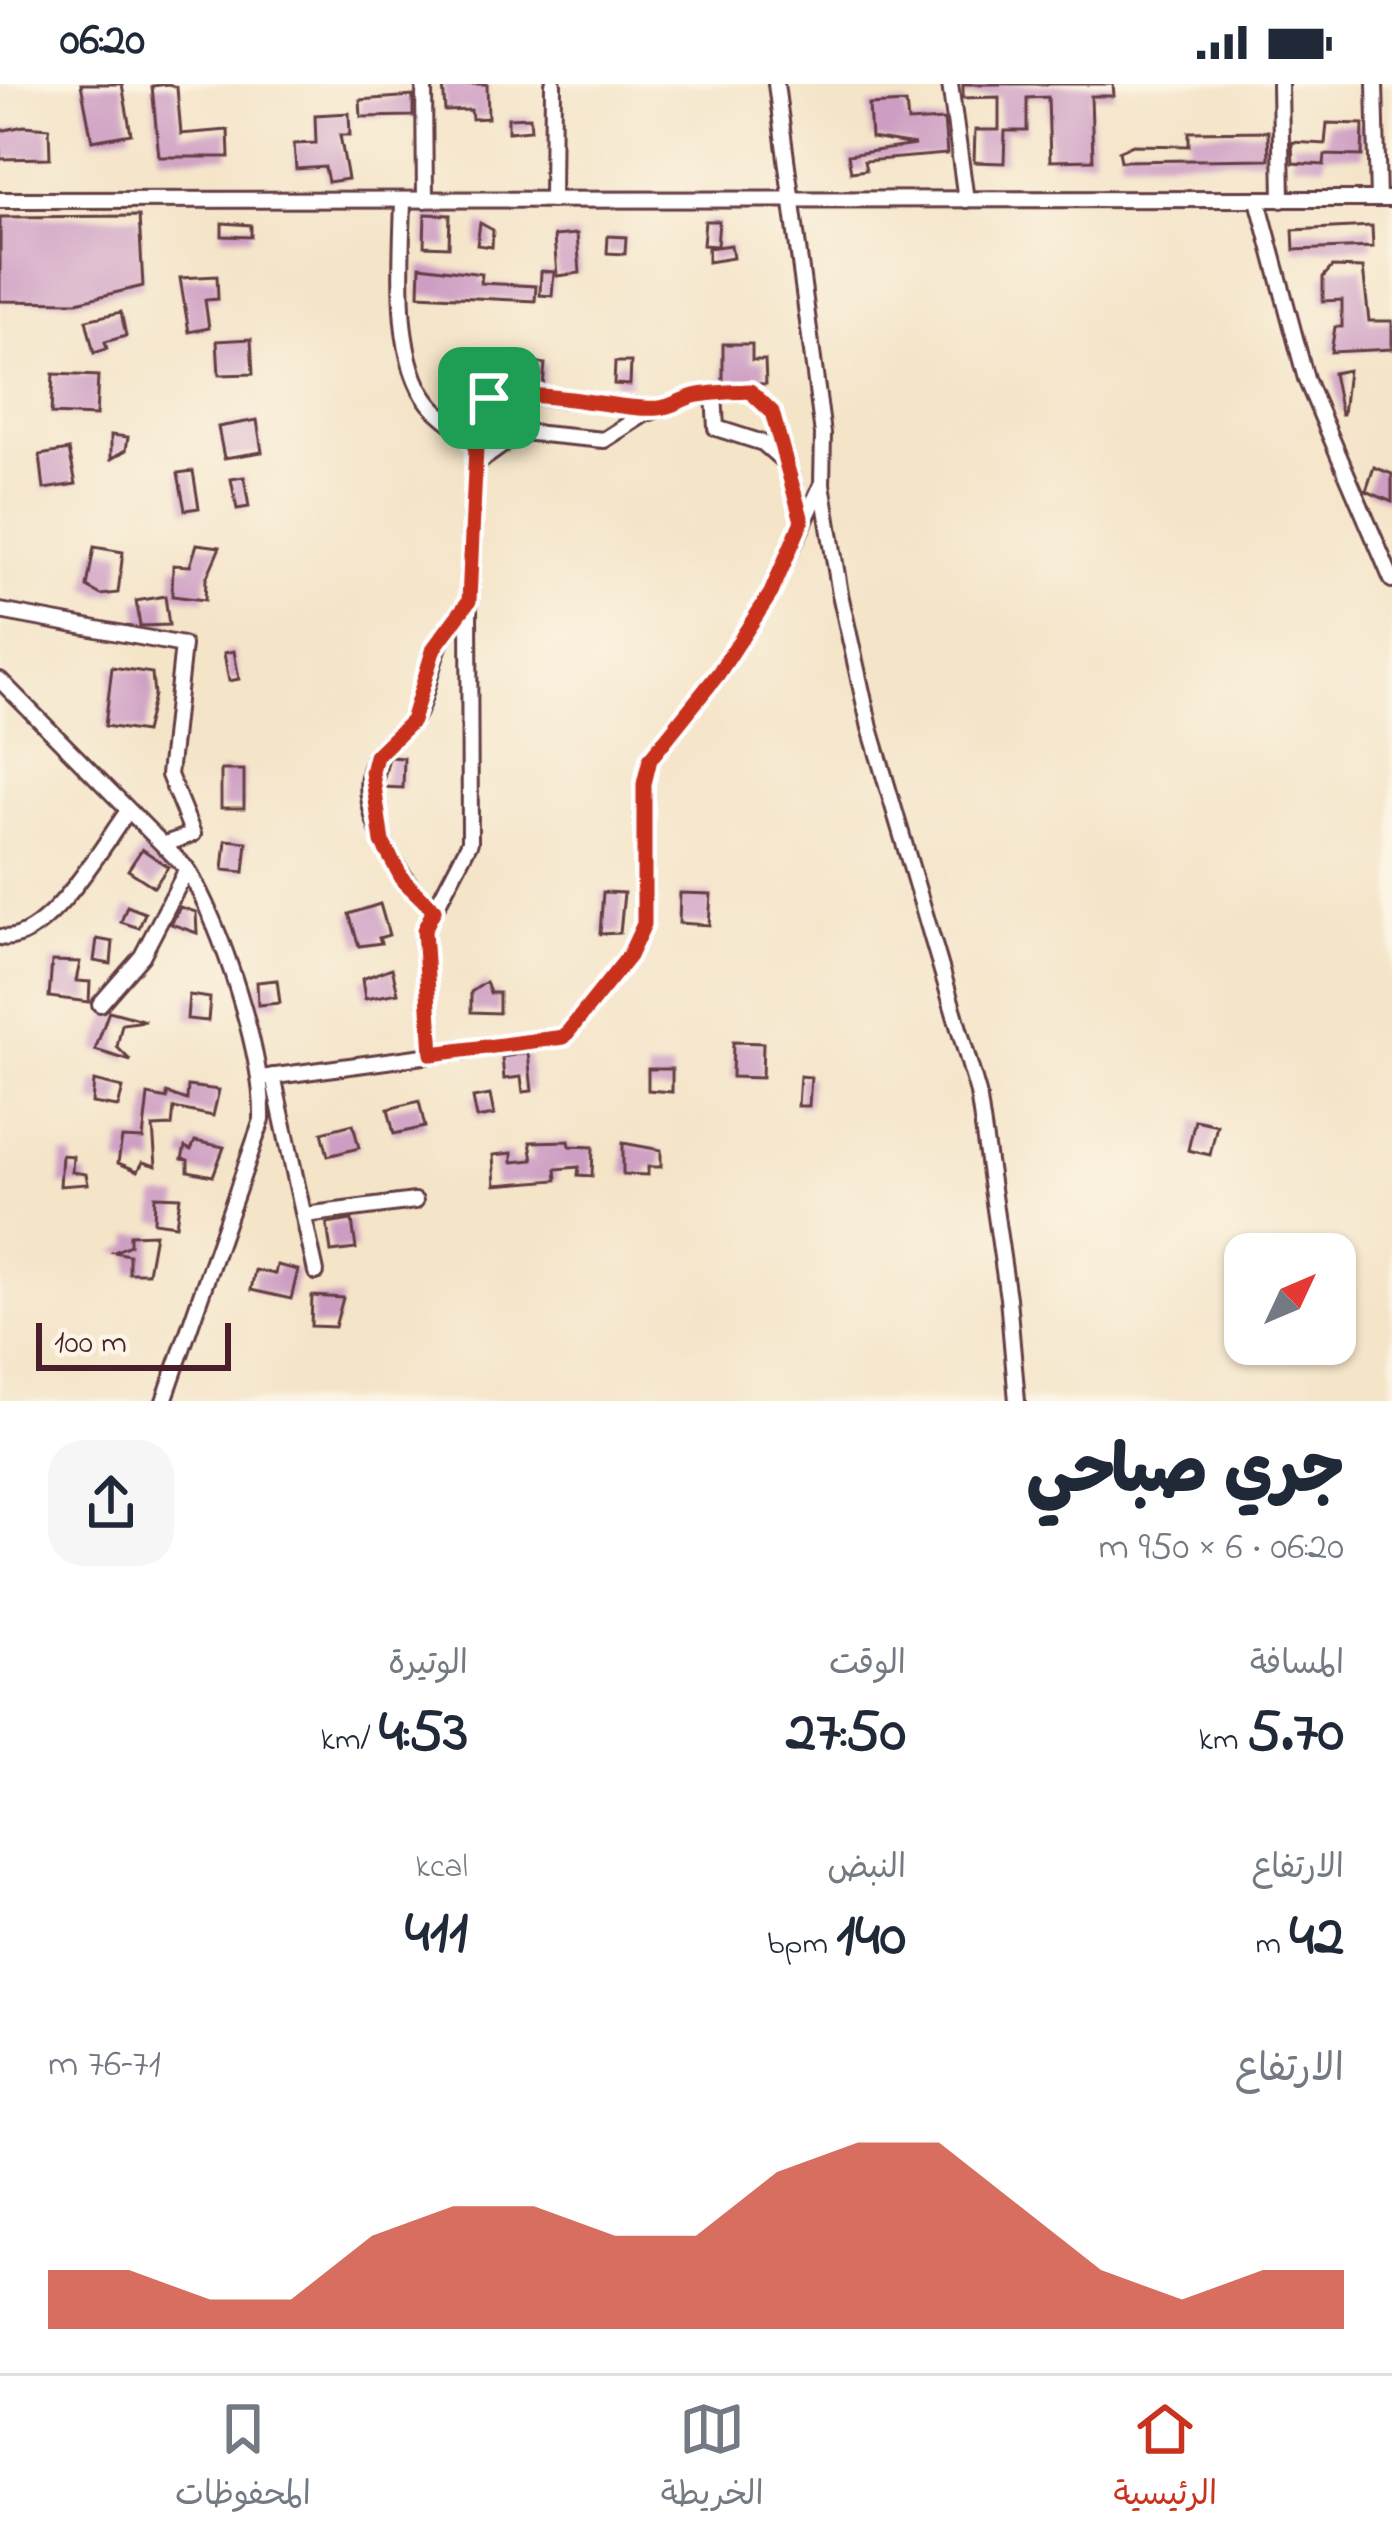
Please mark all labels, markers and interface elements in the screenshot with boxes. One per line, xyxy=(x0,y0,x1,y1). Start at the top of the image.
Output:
text: 06:20 xyxy=(60,9,145,75)
pin xyxy=(438,347,540,449)
icon: arrive xyxy=(456,365,522,431)
north arrow xyxy=(1224,1233,1356,1365)
map controls xyxy=(1224,1233,1356,1365)
scale bar xyxy=(36,1317,231,1370)
text: 100 m xyxy=(54,1320,127,1368)
text: جري صباحي xyxy=(1026,1427,1344,1523)
button: share xyxy=(48,1440,174,1566)
text: 06:20 · 6 × 950 m xyxy=(1098,1520,1344,1577)
text: الوتيرة xyxy=(388,1641,468,1689)
text: الوقت xyxy=(829,1641,906,1689)
text: المسافة xyxy=(1250,1641,1344,1689)
text: 4:53 xyxy=(379,1691,468,1778)
text: 27:50 xyxy=(786,1691,906,1778)
text: 5.70 xyxy=(1247,1691,1344,1778)
text: /km xyxy=(321,1717,379,1765)
text: km xyxy=(1198,1717,1247,1765)
text: kcal xyxy=(416,1844,468,1892)
text: النبض xyxy=(827,1845,906,1893)
text: الارتفاع xyxy=(1251,1845,1344,1893)
text: 411 xyxy=(405,1892,468,1979)
text: 140 xyxy=(836,1895,906,1982)
text: 42 xyxy=(1289,1895,1344,1982)
text: bpm xyxy=(767,1921,836,1969)
text: m xyxy=(1256,1921,1289,1969)
text: 71–76 m xyxy=(48,2037,161,2094)
text: الارتفاع xyxy=(1235,2042,1344,2099)
tab: المحفوظات xyxy=(175,2396,311,2522)
tab: الخريطة xyxy=(661,2396,764,2522)
tab: الرئيسية xyxy=(1113,2396,1217,2522)

